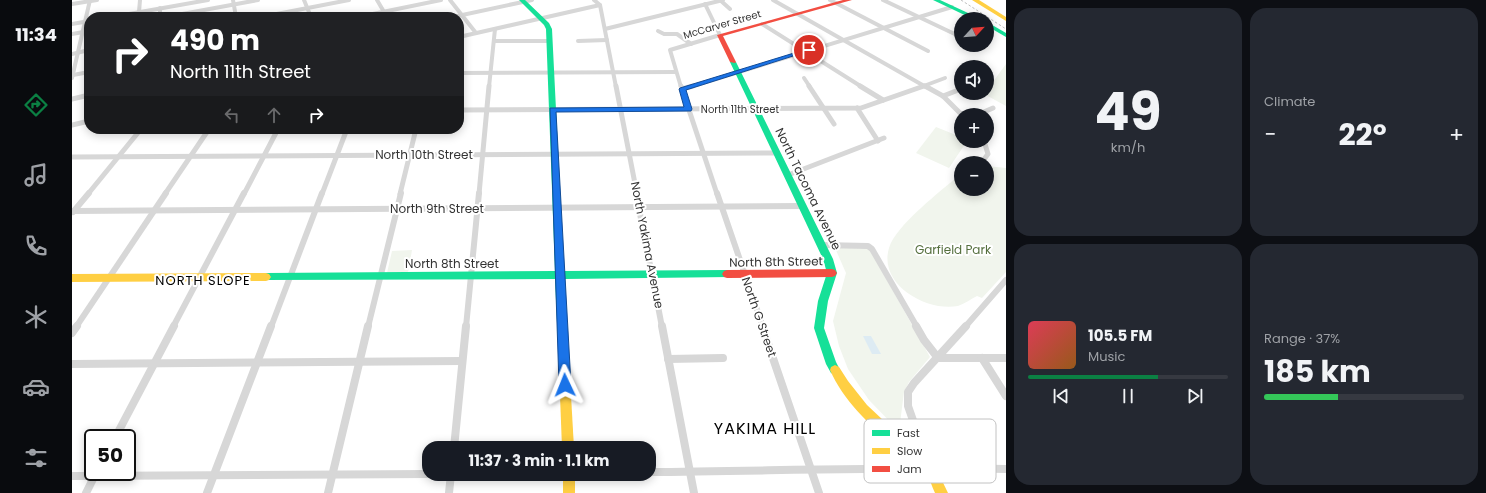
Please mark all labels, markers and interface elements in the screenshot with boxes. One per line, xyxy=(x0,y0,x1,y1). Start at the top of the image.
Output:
street label: McCarver Street xyxy=(681,6,763,43)
north arrow xyxy=(954,12,994,52)
map controls xyxy=(954,12,994,196)
text: 490 m xyxy=(170,21,260,60)
text: 11:34 xyxy=(15,22,57,47)
icon: right xyxy=(104,28,156,80)
pin xyxy=(792,33,826,67)
icon: arrive xyxy=(798,39,820,61)
text: North 11th Street xyxy=(170,59,311,84)
button: sound xyxy=(954,60,994,100)
text: 49 xyxy=(1094,75,1162,148)
icon: directions xyxy=(22,91,50,119)
text: Climate xyxy=(1264,92,1315,111)
street label: North 11th Street xyxy=(701,102,779,117)
icon: left xyxy=(221,104,243,126)
icon: ahead xyxy=(263,104,285,126)
icon: right xyxy=(305,104,327,126)
button: + xyxy=(954,108,994,148)
text: 22° xyxy=(1338,113,1387,156)
text: − xyxy=(1264,119,1276,150)
text: + xyxy=(1449,119,1464,150)
street label: North Tacoma Avenue xyxy=(771,125,845,253)
text: km/h xyxy=(1111,138,1145,157)
street label: North 10th Street xyxy=(375,146,473,163)
button: − xyxy=(954,156,994,196)
icon: music xyxy=(22,161,50,189)
street label: North Yakima Avenue xyxy=(627,180,668,310)
street label: North 9th Street xyxy=(390,200,484,217)
icon: phone xyxy=(22,232,50,260)
park label: Garfield Park xyxy=(915,241,992,258)
street label: North 8th Street xyxy=(729,252,823,271)
street label: North 8th Street xyxy=(405,255,499,272)
district label: NORTH SLOPE xyxy=(155,271,251,290)
street label: North G Street xyxy=(738,275,781,359)
icon: climate xyxy=(22,303,50,331)
text: 105.5 FM xyxy=(1088,325,1152,346)
text: Range · 37% xyxy=(1264,329,1340,348)
text: Music xyxy=(1088,347,1125,366)
text: 185 km xyxy=(1264,350,1371,393)
position arrow xyxy=(544,364,586,406)
icon: car xyxy=(22,373,50,401)
icon: previous xyxy=(1050,385,1072,407)
icon: pause xyxy=(1117,385,1139,407)
icon: next xyxy=(1184,385,1206,407)
district label: YAKIMA HILL xyxy=(714,417,816,440)
legend xyxy=(864,419,996,483)
text: Fast xyxy=(897,425,920,441)
speed limit sign: 50 xyxy=(84,429,136,481)
text: Slow xyxy=(897,443,922,459)
icon: filters xyxy=(22,444,50,472)
text: 11:37 · 3 min · 1.1 km xyxy=(469,450,609,471)
text: Jam xyxy=(897,461,922,477)

